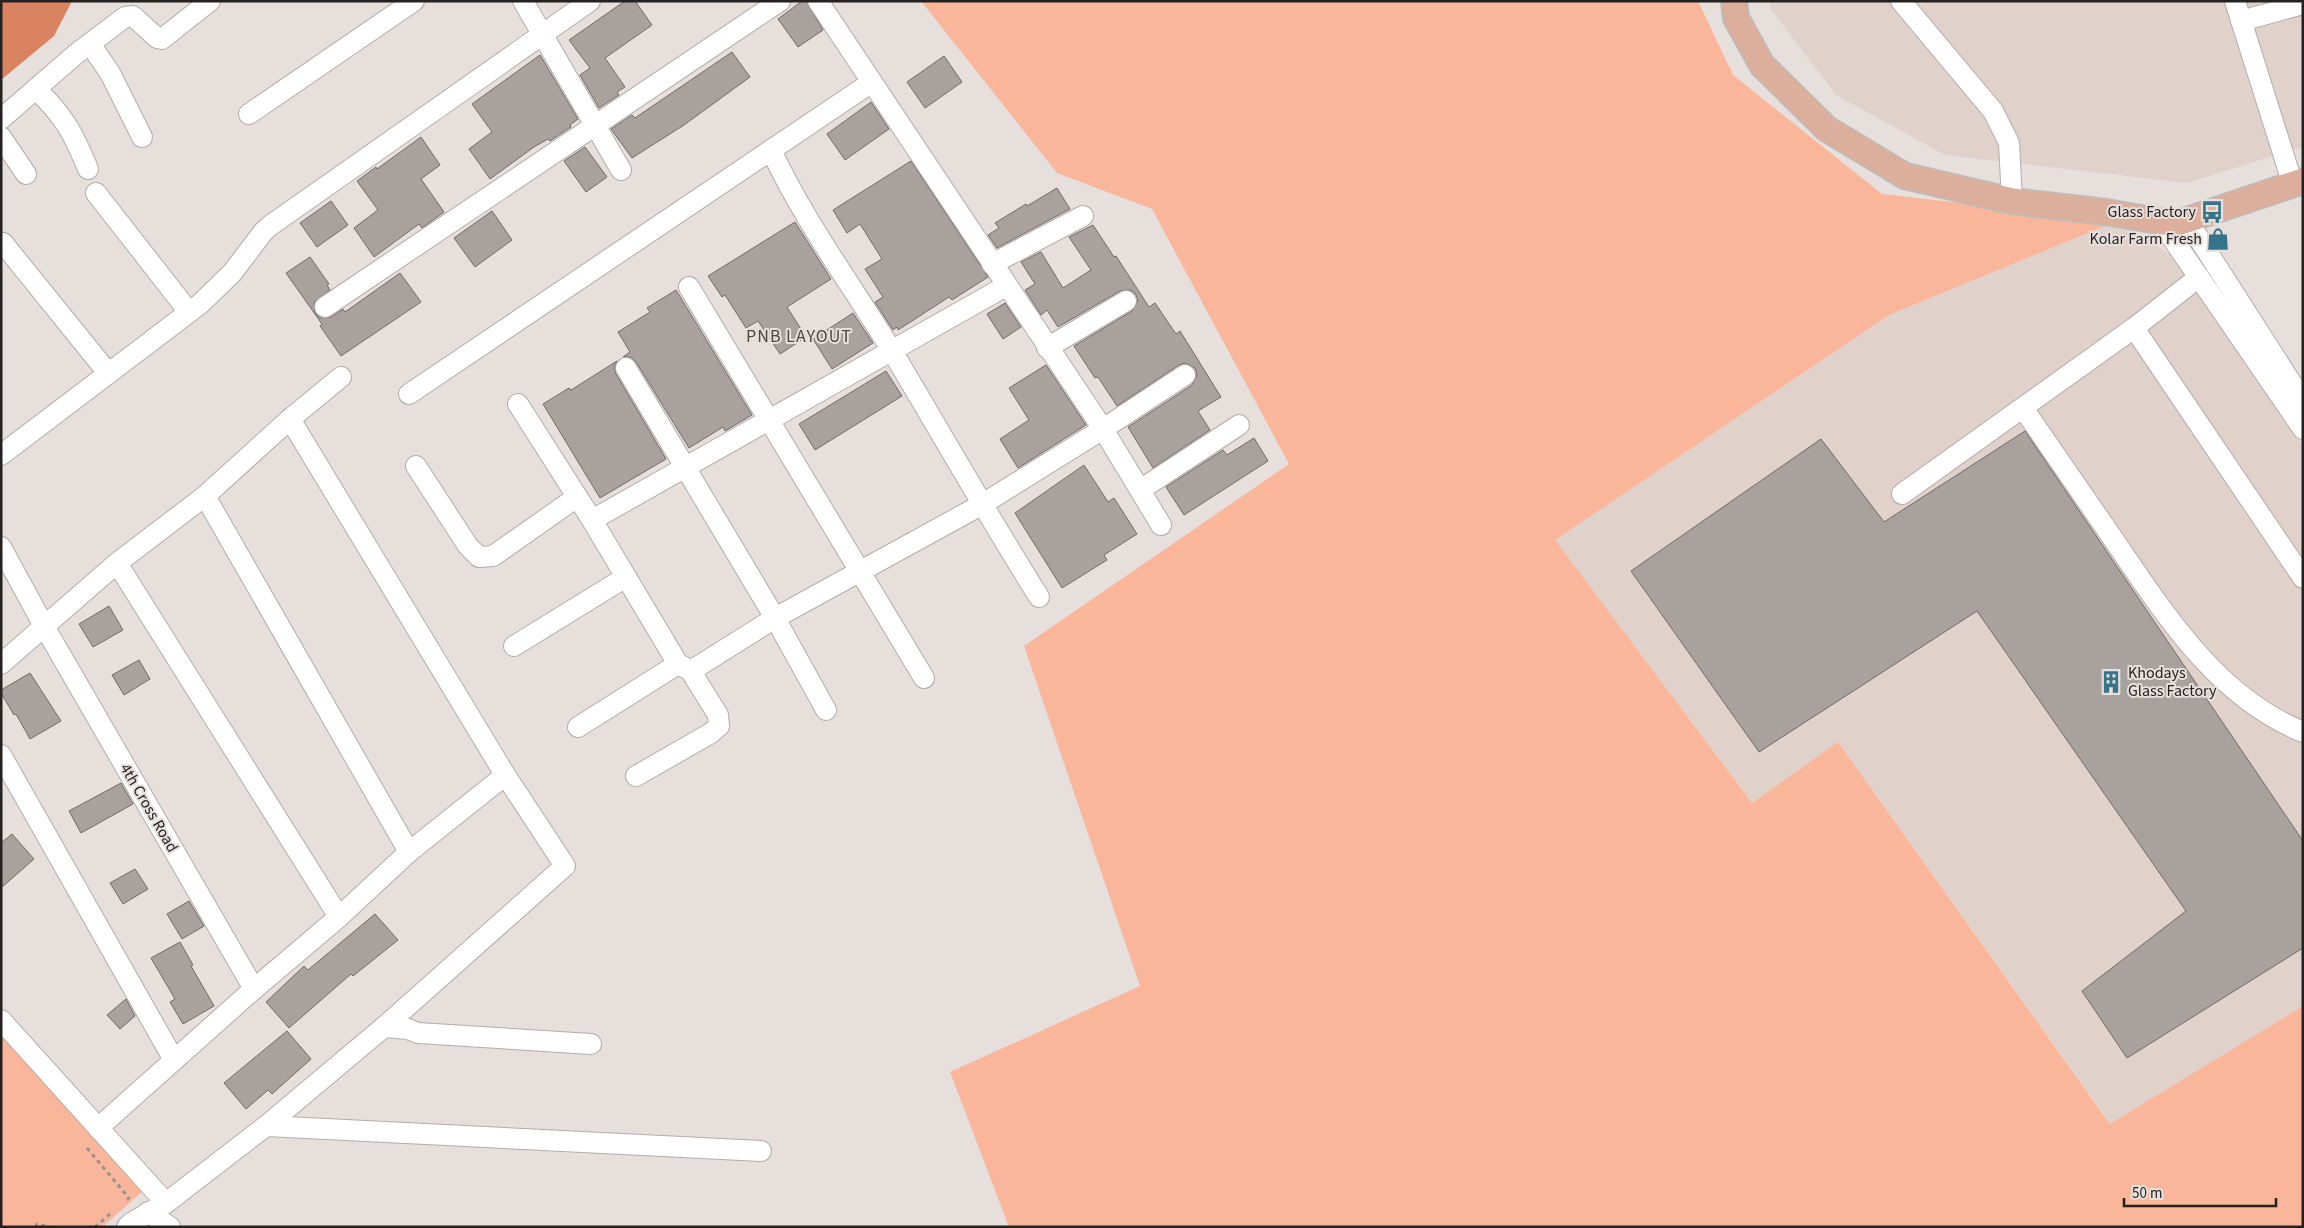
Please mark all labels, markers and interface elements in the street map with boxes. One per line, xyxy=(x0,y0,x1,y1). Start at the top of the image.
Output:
bus stop icon: Glass Factory xyxy=(2199,199,2225,225)
place label: Glass Factory xyxy=(2108,201,2197,223)
shop icon: Kolar Farm Fresh xyxy=(2205,226,2231,252)
place label: Kolar Farm Fresh xyxy=(2090,228,2202,250)
district label: PNB LAYOUT xyxy=(746,324,852,349)
place label: Khodays Glass Factory xyxy=(2128,662,2217,702)
building icon: Khodays Glass Factory xyxy=(2098,669,2124,695)
street label: 4th Cross Road xyxy=(115,759,183,857)
scale bar xyxy=(2124,1176,2276,1208)
text: 50 m xyxy=(2132,1183,2162,1204)

